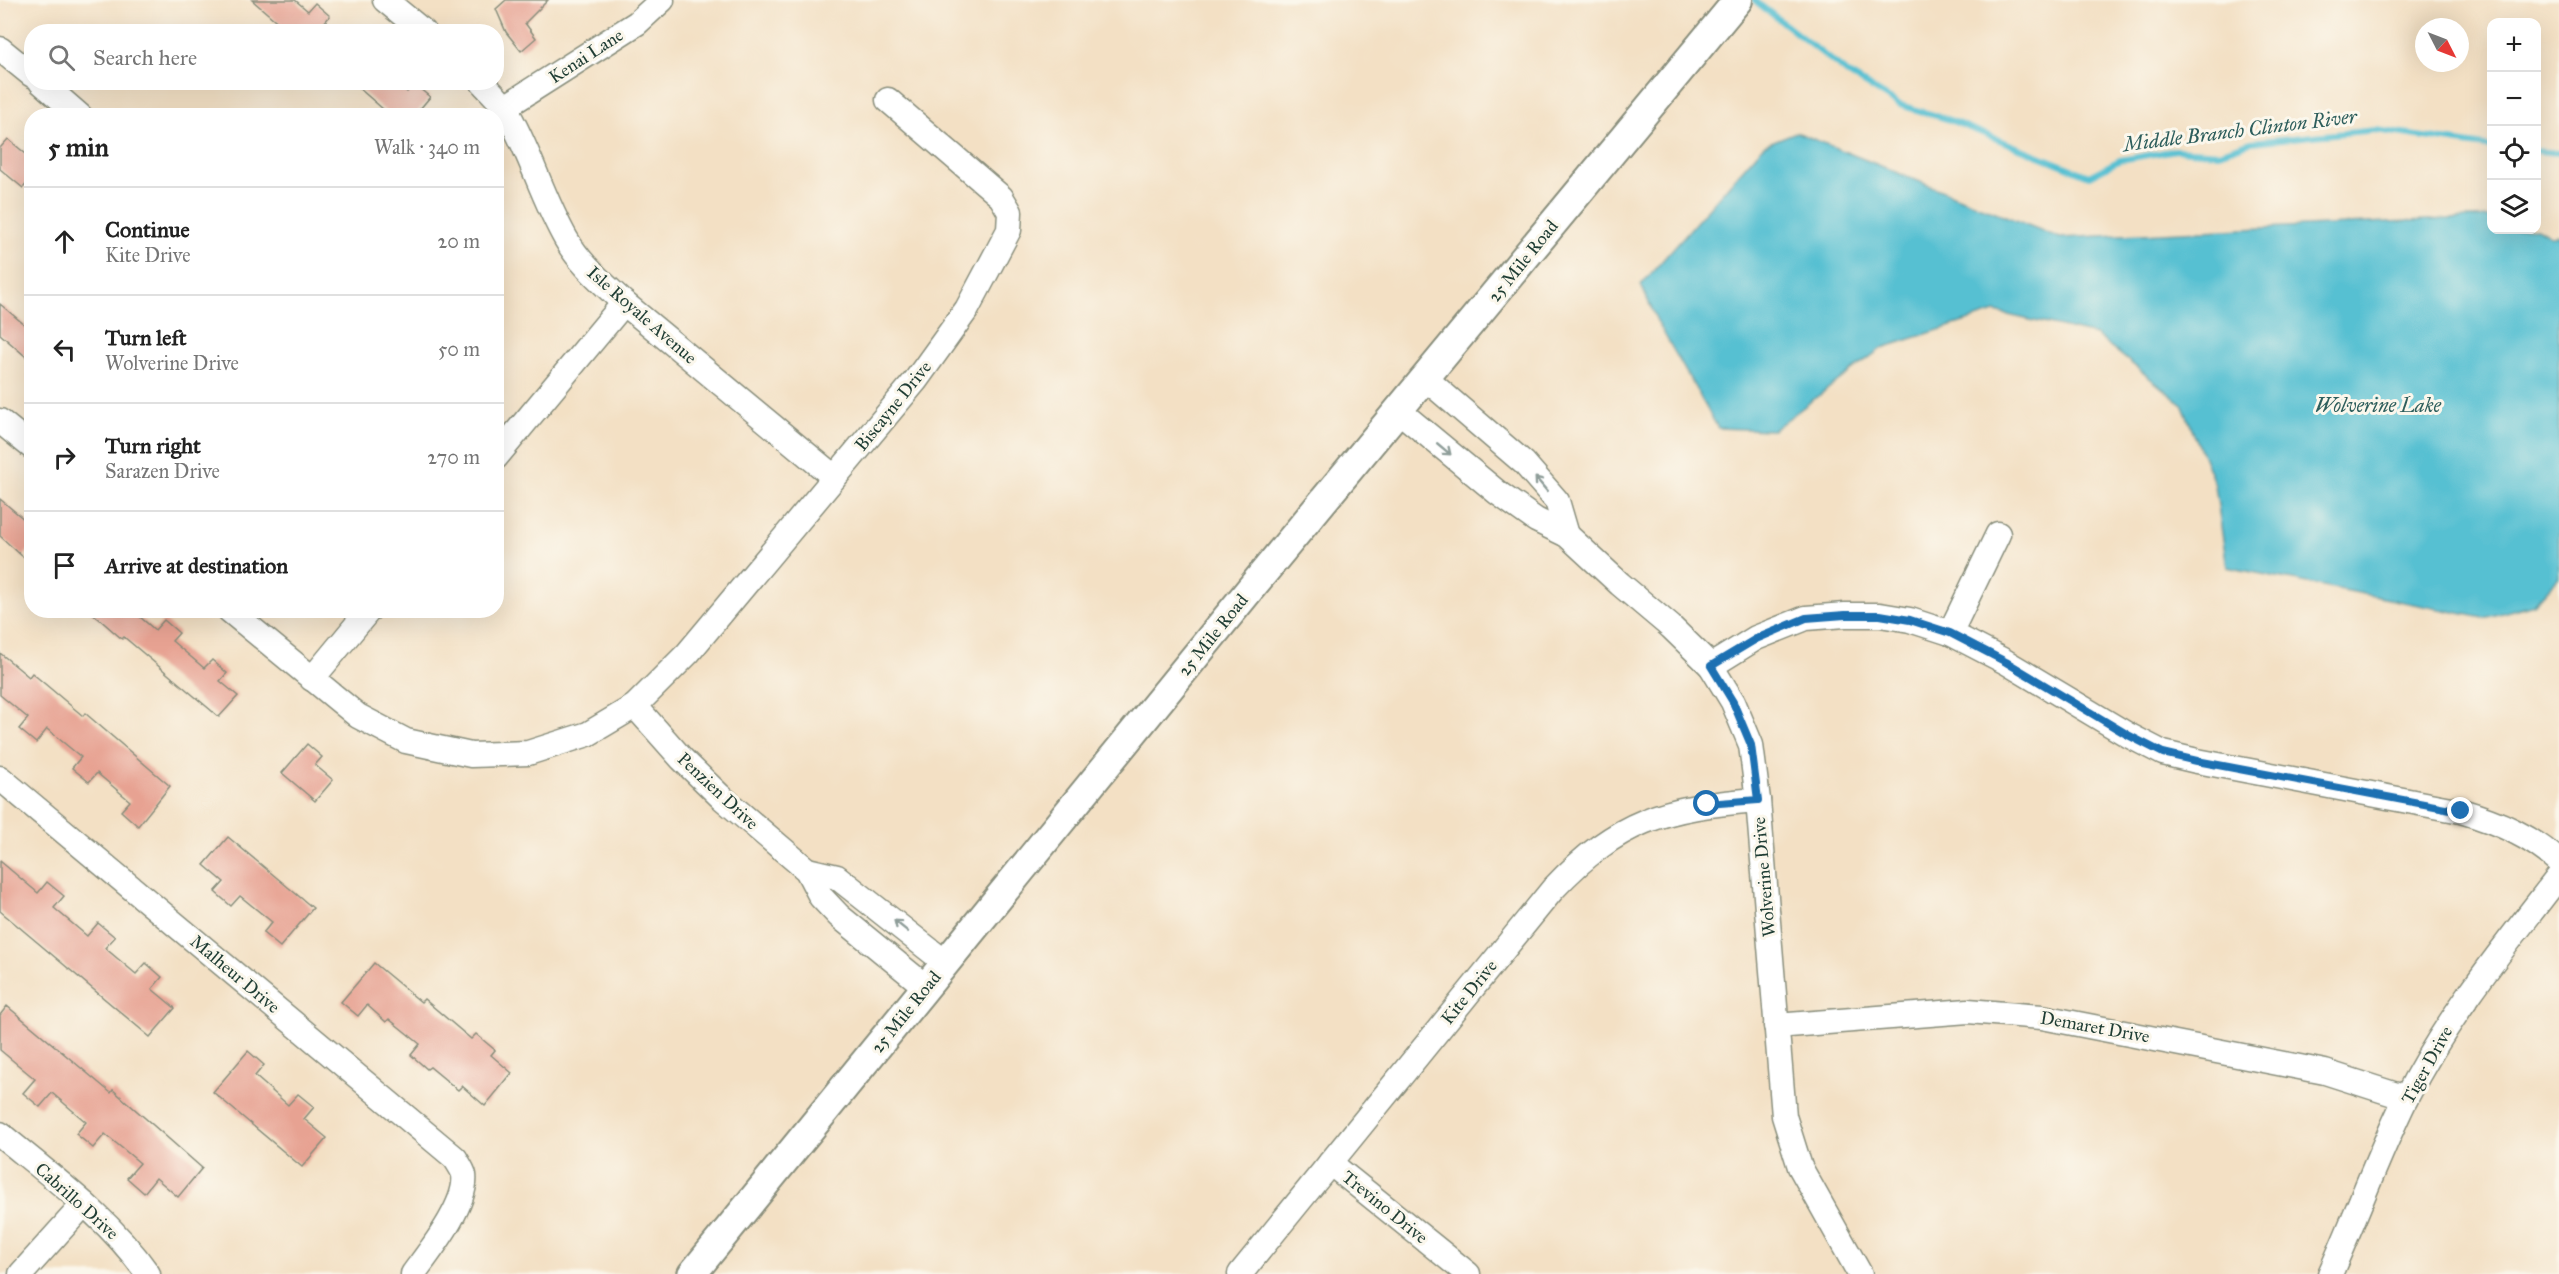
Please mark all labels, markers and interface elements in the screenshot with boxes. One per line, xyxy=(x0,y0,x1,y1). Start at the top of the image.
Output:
north arrow xyxy=(2415,18,2469,72)
map controls xyxy=(2487,18,2541,234)
button: + xyxy=(2487,18,2541,72)
search box xyxy=(24,24,504,90)
street label: Kenai Lane xyxy=(545,24,627,88)
icon: search xyxy=(45,41,78,74)
text: Search here xyxy=(93,44,197,71)
button: − xyxy=(2487,72,2541,126)
water label: Middle Branch Clinton River xyxy=(2120,104,2360,156)
button: locate xyxy=(2487,126,2541,180)
text: 5 min xyxy=(48,131,109,163)
text: Walk · 340 m xyxy=(374,135,480,159)
button: layers xyxy=(2487,180,2541,234)
text: Continue xyxy=(105,216,190,243)
street label: 25 Mile Road xyxy=(1483,216,1563,306)
icon: ahead xyxy=(48,225,81,258)
text: 20 m xyxy=(437,229,480,253)
text: Kite Drive xyxy=(105,243,191,267)
street label: Isle Royale Avenue xyxy=(583,261,701,369)
text: Turn left xyxy=(105,324,187,351)
icon: left xyxy=(48,333,81,366)
text: 50 m xyxy=(438,337,480,361)
text: Wolverine Drive xyxy=(105,351,239,375)
street label: Biscayne Drive xyxy=(850,357,936,455)
water label: Wolverine Lake xyxy=(2315,393,2442,417)
text: Turn right xyxy=(105,432,201,459)
icon: right xyxy=(48,441,81,474)
one-way arrow xyxy=(1436,442,1452,455)
text: 270 m xyxy=(427,445,480,469)
text: Sarazen Drive xyxy=(105,459,220,483)
one-way arrow xyxy=(1535,476,1548,492)
icon: arrive xyxy=(48,549,81,582)
text: Arrive at destination xyxy=(105,552,288,579)
street label: 25 Mile Road xyxy=(1173,590,1253,680)
street label: Penzien Drive xyxy=(673,748,763,834)
route start xyxy=(1693,790,1719,816)
route end xyxy=(2447,797,2473,823)
street label: Wolverine Drive xyxy=(1748,816,1780,938)
one-way arrow xyxy=(893,919,909,932)
street label: Malheur Drive xyxy=(186,930,284,1018)
street label: Kite Drive xyxy=(1436,955,1502,1029)
street label: 25 Mile Road xyxy=(866,967,946,1057)
street label: Demaret Drive xyxy=(2039,1007,2151,1047)
street label: Tiger Drive xyxy=(2397,1022,2458,1108)
street label: Cabrillo Drive xyxy=(31,1158,123,1244)
street label: Trevino Drive xyxy=(1338,1166,1432,1248)

